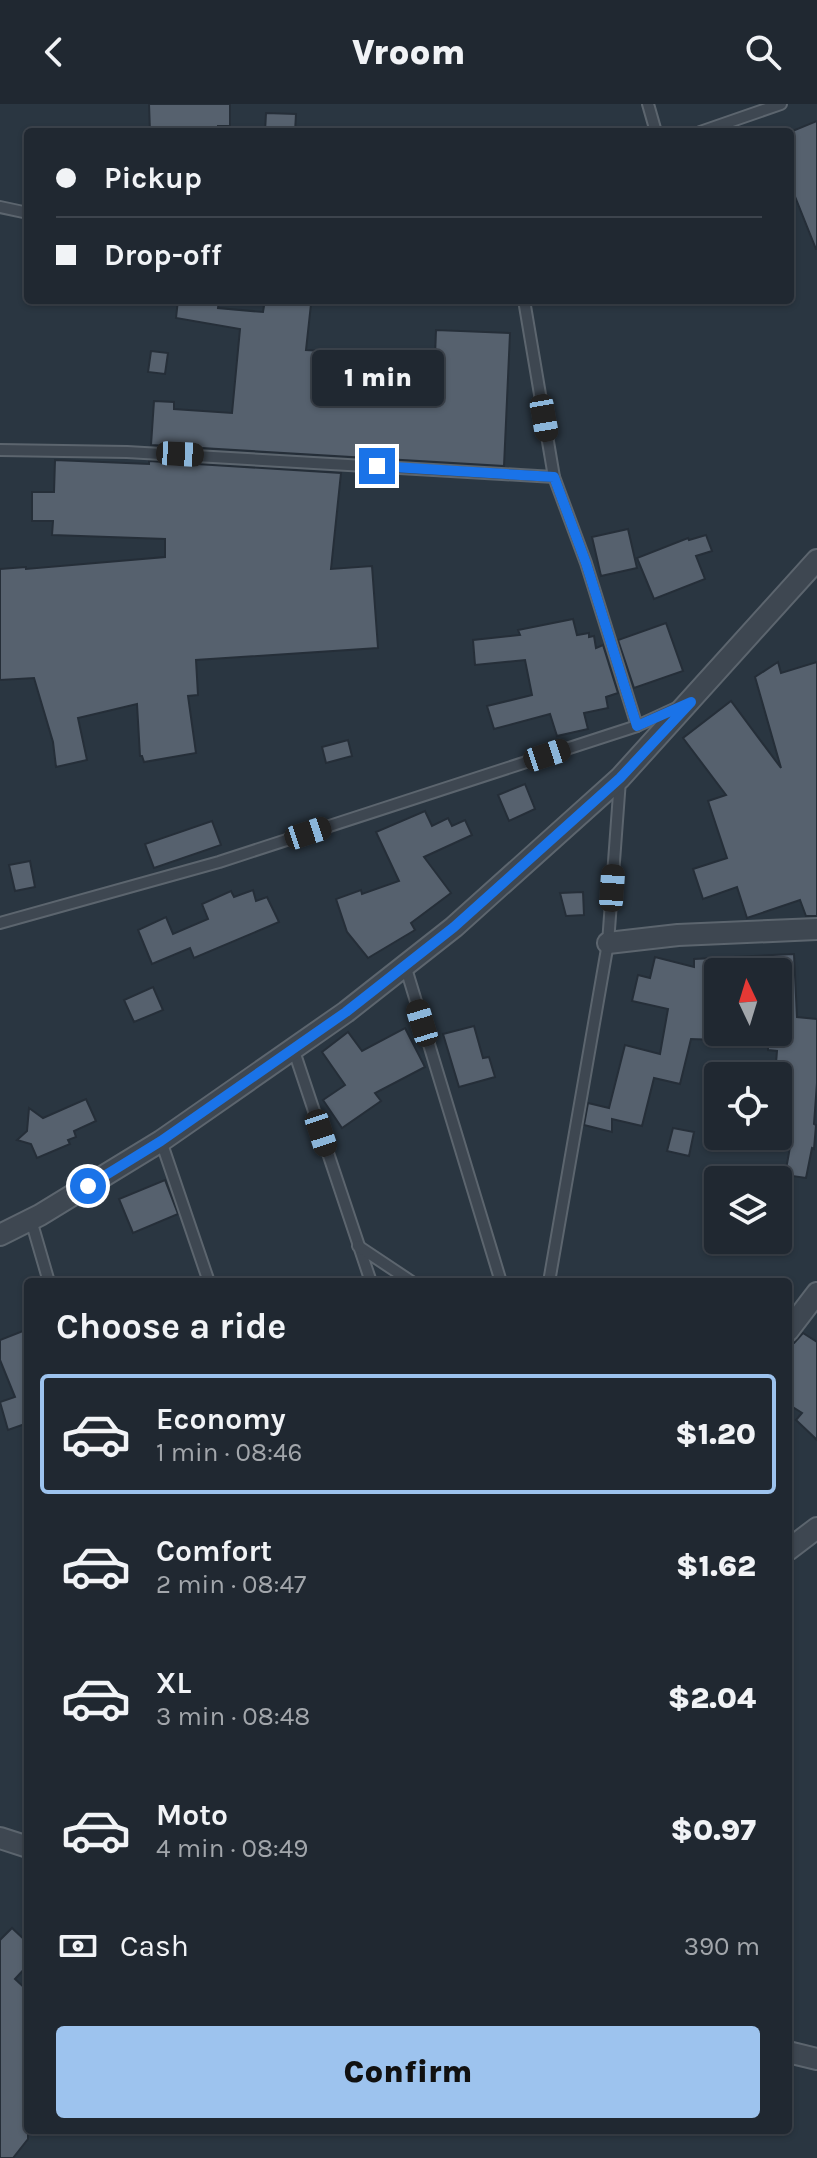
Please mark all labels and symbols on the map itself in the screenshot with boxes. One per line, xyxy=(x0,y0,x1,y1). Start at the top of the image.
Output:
callout: 1 min xyxy=(311,350,443,406)
car xyxy=(528,392,560,444)
car xyxy=(155,441,205,467)
route end xyxy=(359,448,395,484)
car xyxy=(520,736,574,774)
car xyxy=(281,814,335,852)
car xyxy=(598,863,626,913)
north arrow xyxy=(704,958,792,1046)
car xyxy=(404,997,440,1049)
car xyxy=(302,1106,340,1160)
route start xyxy=(70,1168,106,1204)

